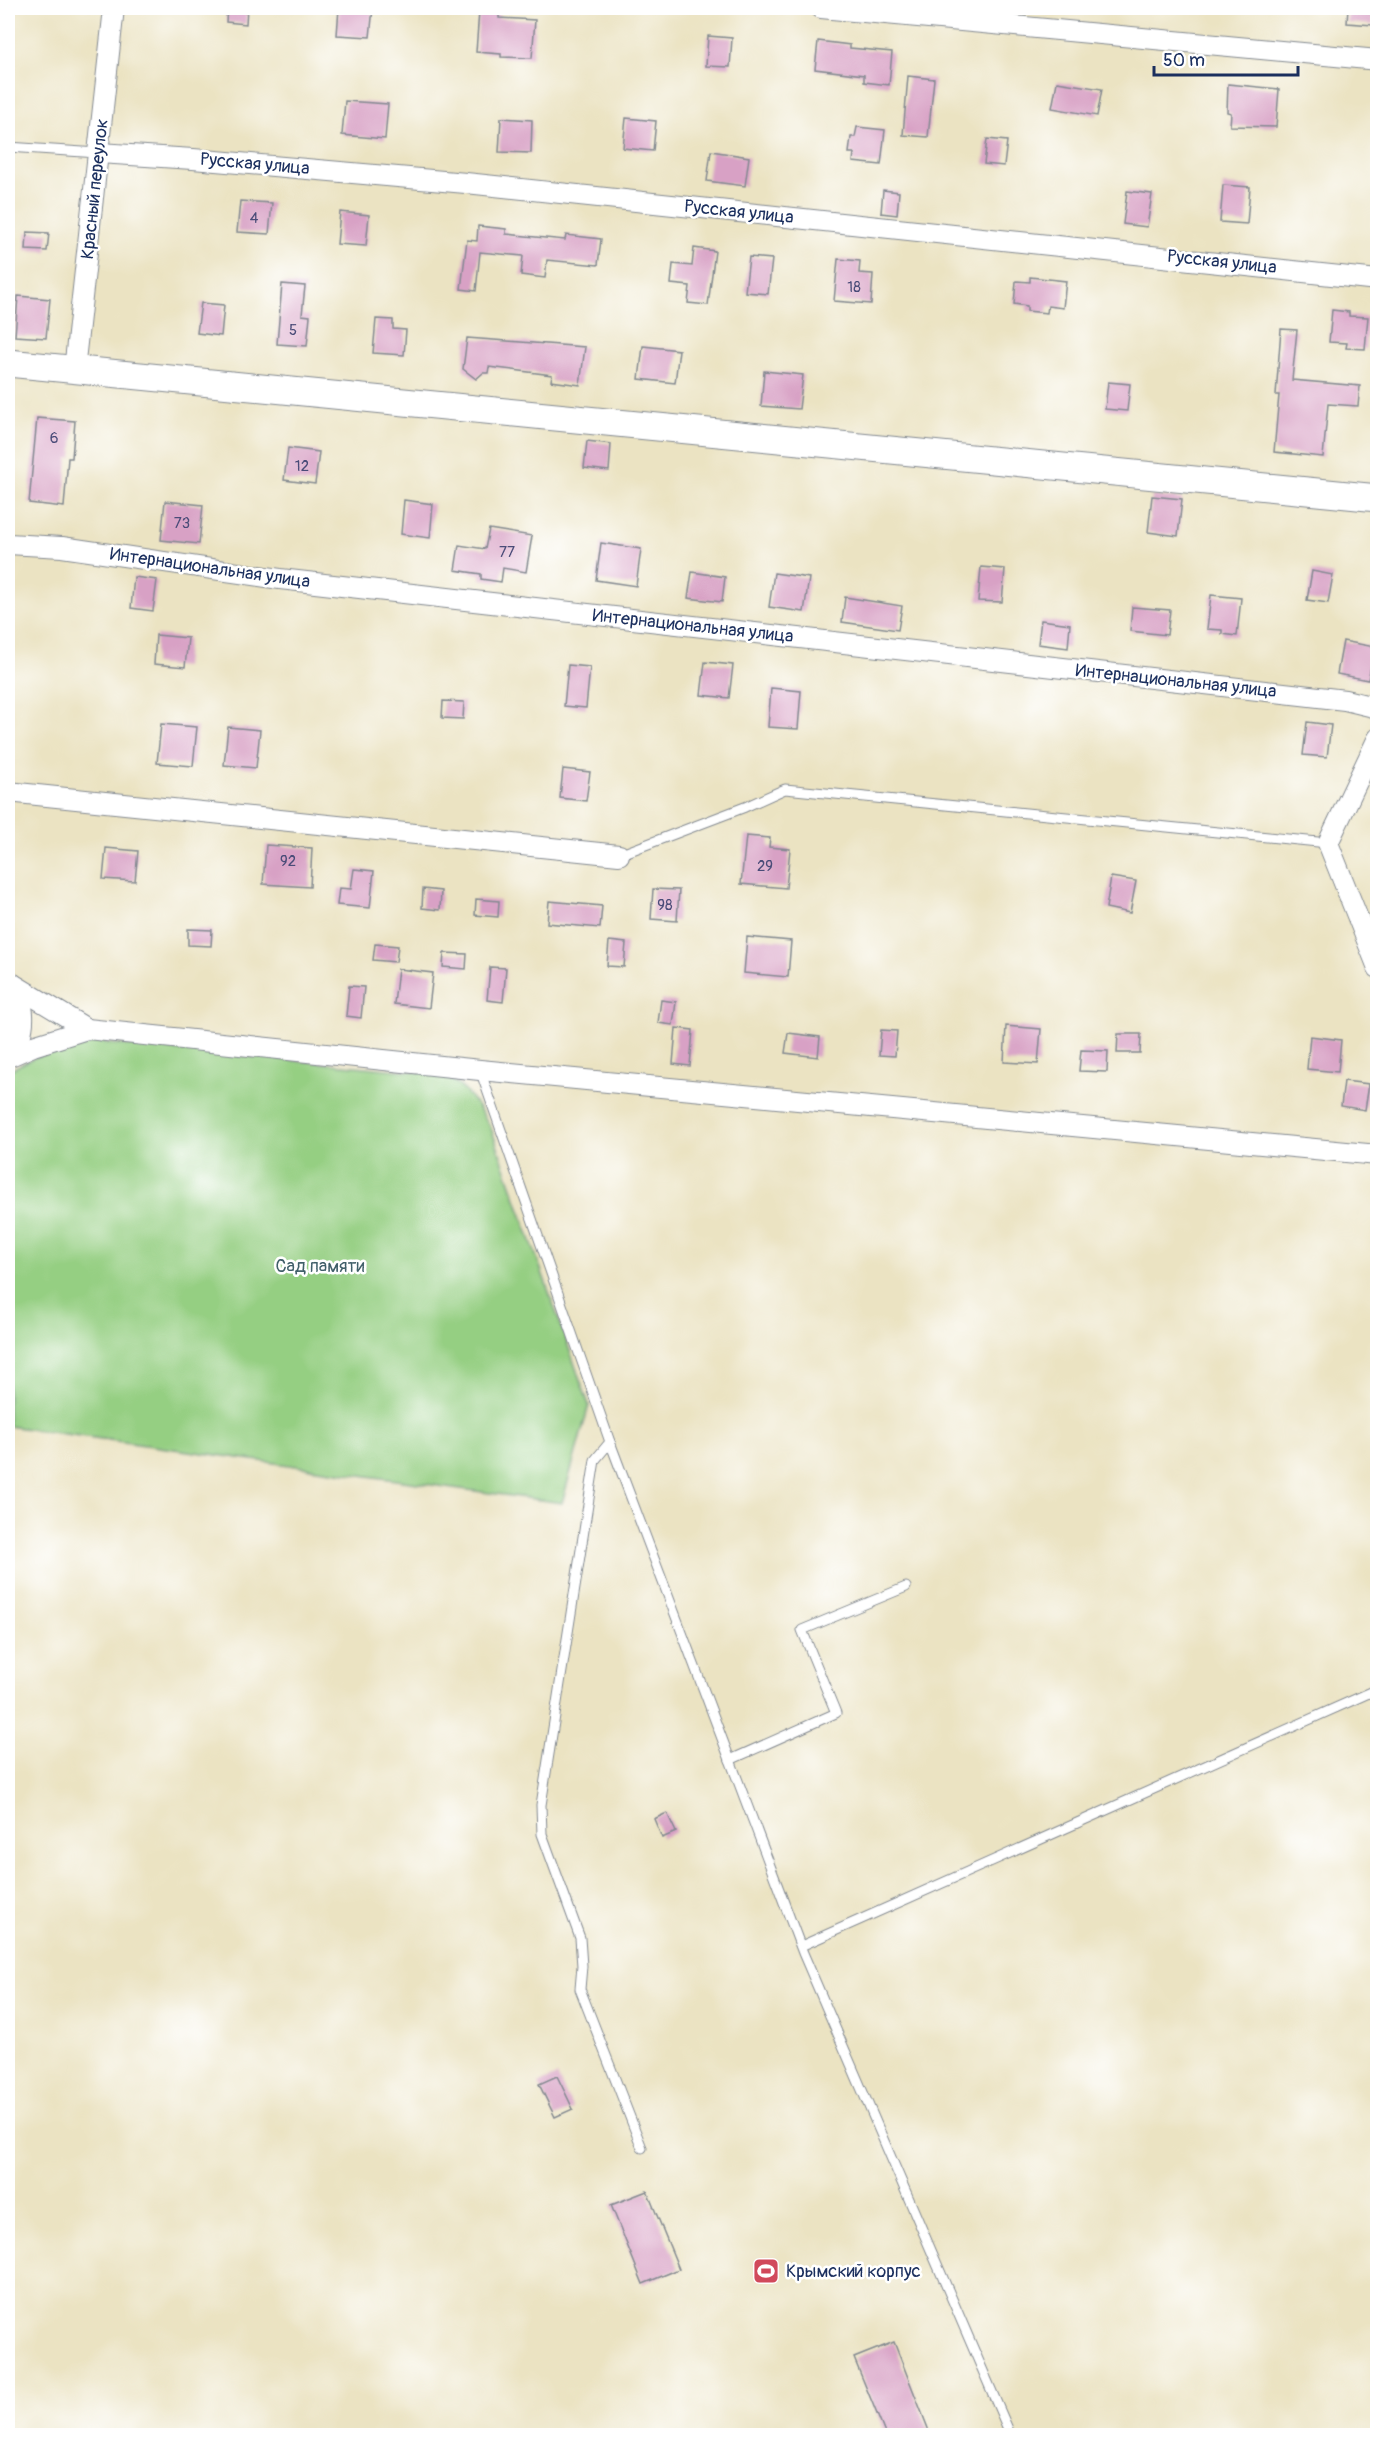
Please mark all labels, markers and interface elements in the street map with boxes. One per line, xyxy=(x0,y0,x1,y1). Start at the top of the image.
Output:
scale bar xyxy=(1154,39,1298,77)
text: 50 m xyxy=(1163,49,1205,72)
street label: Красный переулок xyxy=(76,118,114,260)
street label: Русская улица xyxy=(199,148,311,180)
street label: Русская улица xyxy=(683,195,795,229)
house number: 4 xyxy=(250,209,259,228)
street label: Русская улица xyxy=(1166,245,1278,279)
house number: 18 xyxy=(847,278,861,297)
house number: 5 xyxy=(289,321,297,340)
house number: 6 xyxy=(50,429,58,448)
house number: 12 xyxy=(295,457,309,476)
house number: 73 xyxy=(174,514,190,533)
street label: Интернациональная улица xyxy=(108,543,312,593)
house number: 77 xyxy=(499,543,515,562)
street label: Интернациональная улица xyxy=(591,604,795,648)
street label: Интернациональная улица xyxy=(1074,659,1278,703)
house number: 92 xyxy=(280,852,296,871)
house number: 29 xyxy=(757,857,773,876)
house number: 98 xyxy=(657,896,673,915)
park label: Сад памяти xyxy=(275,1255,365,1278)
sports icon: Крымский корпус xyxy=(751,2256,781,2286)
place label: Крымский корпус xyxy=(786,2260,921,2283)

